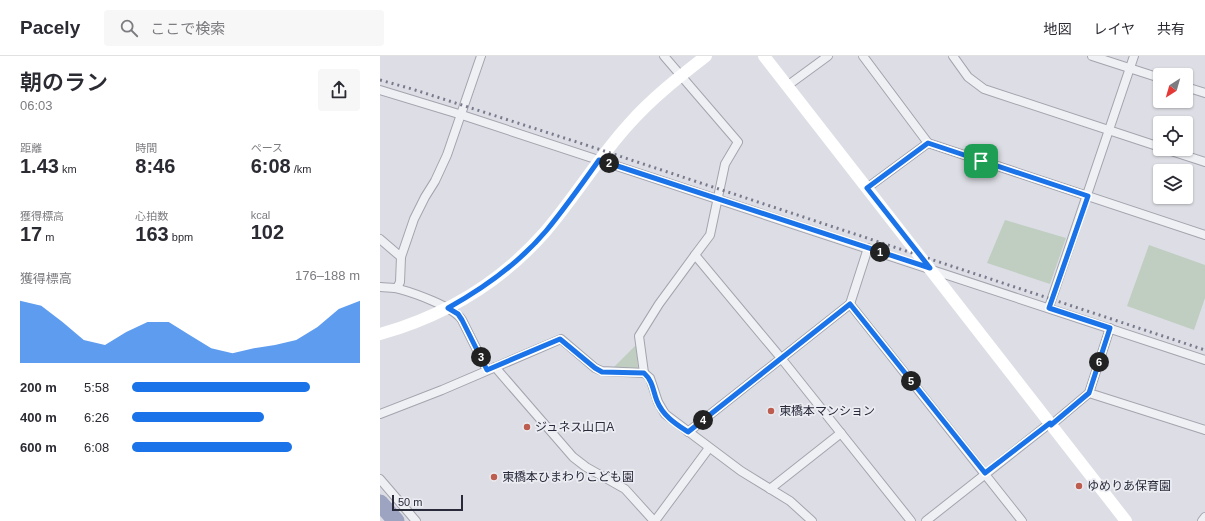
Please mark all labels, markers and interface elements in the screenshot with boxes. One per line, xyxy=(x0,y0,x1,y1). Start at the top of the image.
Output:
search box xyxy=(104,10,384,46)
text: Pacely xyxy=(20,17,80,38)
icon: search xyxy=(118,17,140,39)
text: ここで検索 xyxy=(150,20,225,37)
text: 地図 xyxy=(1043,21,1071,37)
text: レイヤ xyxy=(1093,21,1135,37)
text: 共有 xyxy=(1157,21,1185,37)
north arrow xyxy=(1153,68,1193,108)
map controls xyxy=(1153,68,1193,204)
button: share xyxy=(318,69,360,111)
text: 朝のラン xyxy=(20,70,108,95)
text: 06:03 xyxy=(20,98,53,113)
button: locate xyxy=(1153,116,1193,156)
text: 距離 xyxy=(20,142,42,154)
text: 時間 xyxy=(135,142,157,154)
text: ペース xyxy=(251,142,283,154)
pin xyxy=(964,144,998,178)
icon: arrive xyxy=(970,150,992,172)
pin: 2 xyxy=(599,153,619,173)
text: 1.43 xyxy=(20,155,59,177)
text: 8:46 xyxy=(135,155,175,177)
text: 6:08 xyxy=(251,155,291,177)
text: 2 xyxy=(606,157,612,169)
text: km xyxy=(59,163,77,175)
text: /km xyxy=(291,163,311,175)
button: layers xyxy=(1153,164,1193,204)
text: kcal xyxy=(251,209,270,221)
text: 獲得標高 xyxy=(20,210,64,222)
text: 心拍数 xyxy=(135,210,168,222)
text: 102 xyxy=(251,221,284,243)
text: 17 xyxy=(20,223,42,245)
text: 163 xyxy=(135,223,169,245)
text: m xyxy=(42,231,54,243)
text: bpm xyxy=(169,231,193,243)
pin: 1 xyxy=(870,242,890,262)
text: 1 xyxy=(877,246,883,258)
text: 176–188 m xyxy=(295,268,360,283)
text: 獲得標高 xyxy=(20,271,72,286)
pin: 3 xyxy=(471,347,491,367)
text: 3 xyxy=(478,351,484,363)
pin: 6 xyxy=(1089,352,1109,372)
text: 6 xyxy=(1096,356,1102,368)
pin: 5 xyxy=(901,371,921,391)
text: 5 xyxy=(908,375,914,387)
text: 200 m xyxy=(20,380,57,395)
text: 5:58 xyxy=(84,380,109,395)
place label: 東橋本マンション xyxy=(779,404,875,418)
marker: 東橋本マンション xyxy=(766,406,776,416)
text: 400 m xyxy=(20,410,57,425)
text: 6:26 xyxy=(84,410,109,425)
pin: 4 xyxy=(693,410,713,430)
text: 4 xyxy=(700,414,706,426)
place label: ジュネス山口A xyxy=(535,420,614,434)
marker: ジュネス山口A xyxy=(522,422,532,432)
text: 600 m xyxy=(20,440,57,455)
text: 6:08 xyxy=(84,440,109,455)
place label: 東橋本ひまわりこども園 xyxy=(502,470,634,484)
marker: 東橋本ひまわりこども園 xyxy=(489,472,499,482)
place label: ゆめりあ保育園 xyxy=(1087,479,1171,493)
marker: ゆめりあ保育園 xyxy=(1074,481,1084,491)
scale bar xyxy=(392,493,463,512)
text: 50 m xyxy=(398,496,422,508)

